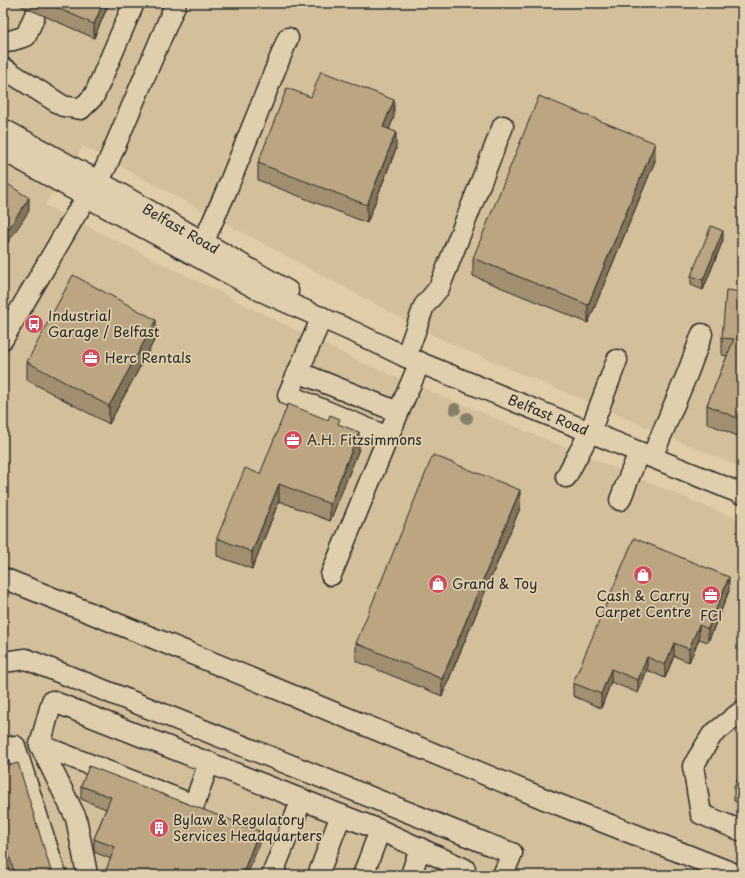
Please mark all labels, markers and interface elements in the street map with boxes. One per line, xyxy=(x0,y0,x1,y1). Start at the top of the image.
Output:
street label: Belfast Road xyxy=(139,198,223,259)
place label: Industrial Garage / Belfast xyxy=(48,305,160,342)
bus stop icon: Industrial Garage / Belfast xyxy=(23,313,45,335)
office icon: Herc Rentals xyxy=(80,347,102,369)
place label: Herc Rentals xyxy=(105,347,191,368)
street label: Belfast Road xyxy=(505,389,592,440)
office icon: A.H. Fitzsimmons xyxy=(282,429,304,451)
place label: A.H. Fitzsimmons xyxy=(307,429,422,450)
shop icon: Cash & Carry Carpet Centre xyxy=(632,564,654,586)
shop icon: Grand & Toy xyxy=(427,573,449,595)
place label: Grand & Toy xyxy=(452,573,538,594)
office icon: FCI xyxy=(700,584,722,606)
place label: Cash & Carry Carpet Centre xyxy=(595,585,691,622)
place label: FCI xyxy=(700,605,722,626)
place label: Bylaw & Regulatory Services Headquarters xyxy=(173,809,322,846)
building icon: Bylaw & Regulatory Services Headquarters xyxy=(148,817,170,839)

